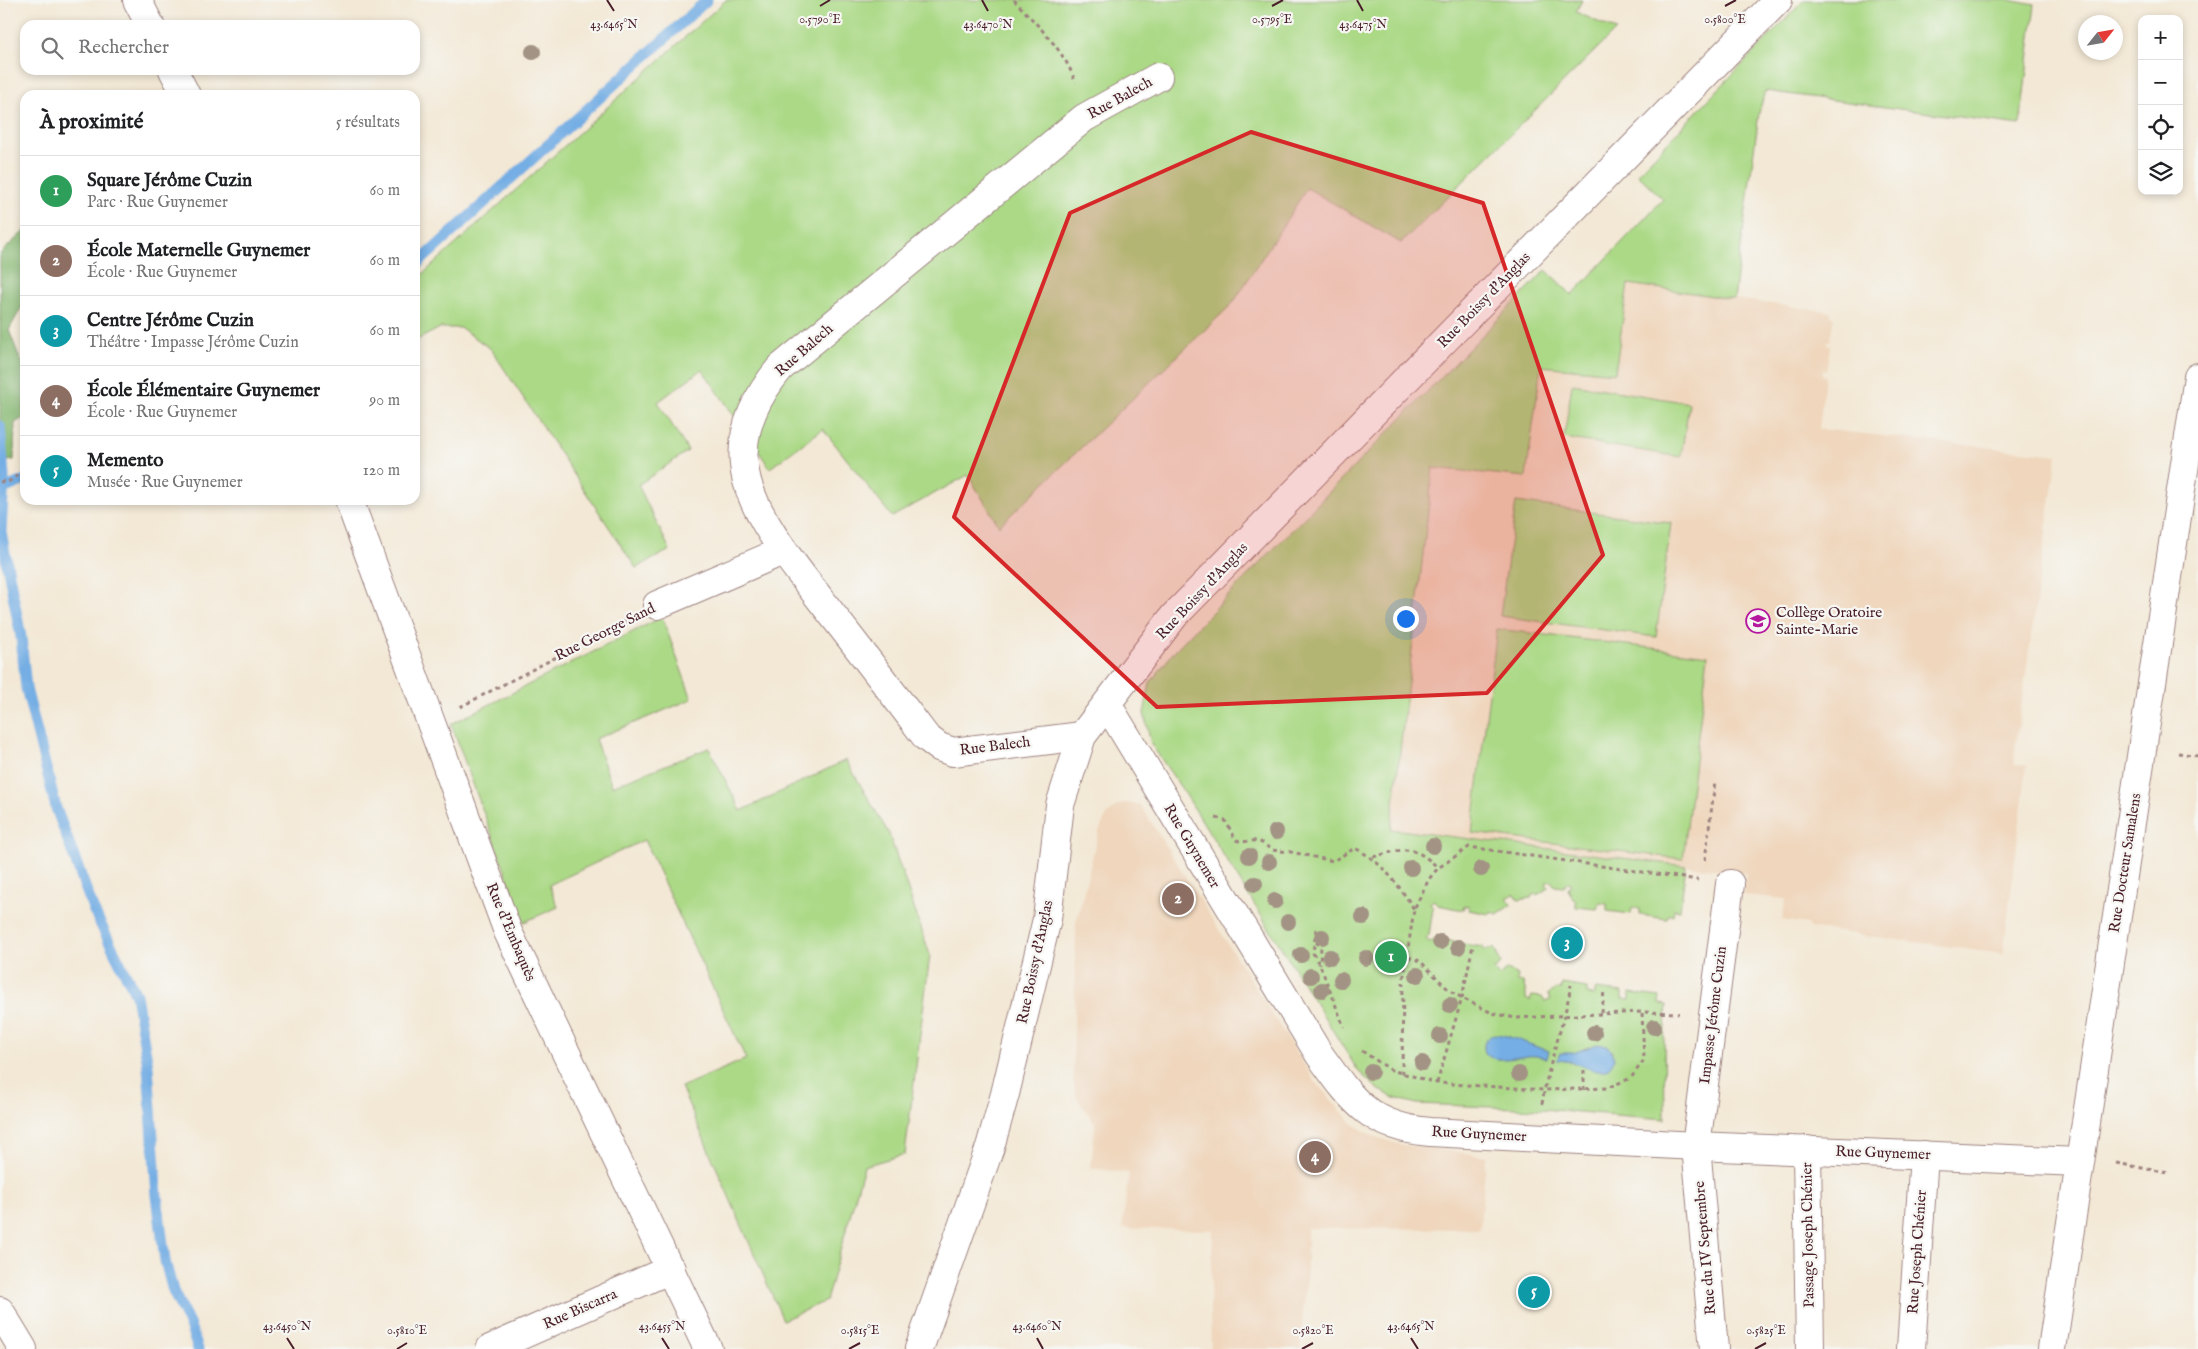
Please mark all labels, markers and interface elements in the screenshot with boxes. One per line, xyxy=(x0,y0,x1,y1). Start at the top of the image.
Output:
text: 0.5790°E xyxy=(799,12,841,27)
text: 0.5795°E xyxy=(1252,12,1292,27)
text: 0.5800°E xyxy=(1704,12,1746,27)
north arrow xyxy=(2078,15,2123,60)
map controls xyxy=(2138,15,2183,195)
button: + xyxy=(2138,15,2183,60)
text: 43.6465°N xyxy=(590,17,638,32)
text: 43.6470°N xyxy=(963,17,1013,32)
text: 43.6475°N xyxy=(1339,17,1387,32)
search box xyxy=(20,20,420,75)
icon: search xyxy=(38,34,66,62)
text: Rechercher xyxy=(78,36,169,60)
button: − xyxy=(2138,60,2183,105)
street label: Rue Balech xyxy=(1084,72,1156,124)
button: locate xyxy=(2138,105,2183,150)
text: À proximité xyxy=(40,109,143,136)
text: 5 résultats xyxy=(336,113,400,133)
button: layers xyxy=(2138,150,2183,195)
text: Square Jérôme Cuzin xyxy=(87,169,252,193)
text: 1 xyxy=(53,181,59,201)
text: 60 m xyxy=(370,181,400,201)
text: Parc · Rue Guynemer xyxy=(87,193,228,213)
text: École Maternelle Guynemer xyxy=(87,239,310,263)
street label: Rue Boissy d'Anglas xyxy=(1433,248,1535,352)
text: 2 xyxy=(52,251,60,271)
text: 60 m xyxy=(370,251,400,271)
text: École · Rue Guynemer xyxy=(87,263,237,283)
text: Centre Jérôme Cuzin xyxy=(87,309,254,333)
street label: Rue Balech xyxy=(771,320,837,380)
text: 3 xyxy=(53,321,59,341)
text: 60 m xyxy=(370,321,400,341)
text: Théâtre · Impasse Jérôme Cuzin xyxy=(87,333,299,353)
text: École Élémentaire Guynemer xyxy=(87,379,320,403)
text: 4 xyxy=(52,391,60,411)
text: 90 m xyxy=(369,391,400,411)
text: École · Rue Guynemer xyxy=(87,403,237,423)
text: Memento xyxy=(87,449,164,473)
text: 5 xyxy=(53,461,59,481)
text: 120 m xyxy=(363,461,400,481)
text: Musée · Rue Guynemer xyxy=(87,473,243,493)
street label: Rue Boissy d'Anglas xyxy=(1152,538,1252,644)
street label: Rue George Sand xyxy=(552,598,659,665)
place label: Collège Oratoire Sainte-Marie xyxy=(1776,603,1882,639)
your location xyxy=(1393,606,1419,632)
school or university icon: Collège Oratoire Sainte-Marie xyxy=(1745,608,1771,634)
street label: Rue Balech xyxy=(959,732,1031,760)
street label: Rue Docteur Samalens xyxy=(2105,792,2145,934)
street label: Rue Guynemer xyxy=(1159,800,1225,892)
street label: Rue d'Embaquès xyxy=(482,880,540,984)
pin: 2 xyxy=(1162,880,1194,918)
street label: Rue Boissy d'Anglas xyxy=(1013,898,1057,1026)
pin: 3 xyxy=(1551,924,1583,962)
pin: 1 xyxy=(1375,938,1407,976)
street label: Impasse Jérôme Cuzin xyxy=(1695,945,1731,1085)
street label: Rue Guynemer xyxy=(1431,1122,1528,1146)
pin: 4 xyxy=(1299,1138,1331,1176)
street label: Rue Guynemer xyxy=(1835,1142,1931,1164)
street label: Passage Joseph Chénier xyxy=(1797,1162,1819,1308)
street label: Rue du IV Septembre xyxy=(1690,1180,1720,1316)
street label: Rue Joseph Chénier xyxy=(1903,1189,1931,1315)
pin: 5 xyxy=(1518,1273,1550,1311)
street label: Rue Biscarra xyxy=(540,1284,620,1334)
text: 43.6450°N xyxy=(263,1319,312,1334)
text: 43.6455°N xyxy=(639,1319,686,1334)
text: 43.6460°N xyxy=(1012,1319,1062,1334)
text: 43.6465°N xyxy=(1387,1319,1435,1334)
text: 0.5810°E xyxy=(387,1323,427,1338)
text: 0.5815°E xyxy=(841,1323,879,1338)
text: 0.5820°E xyxy=(1292,1323,1334,1338)
text: 0.5825°E xyxy=(1746,1323,1786,1338)

